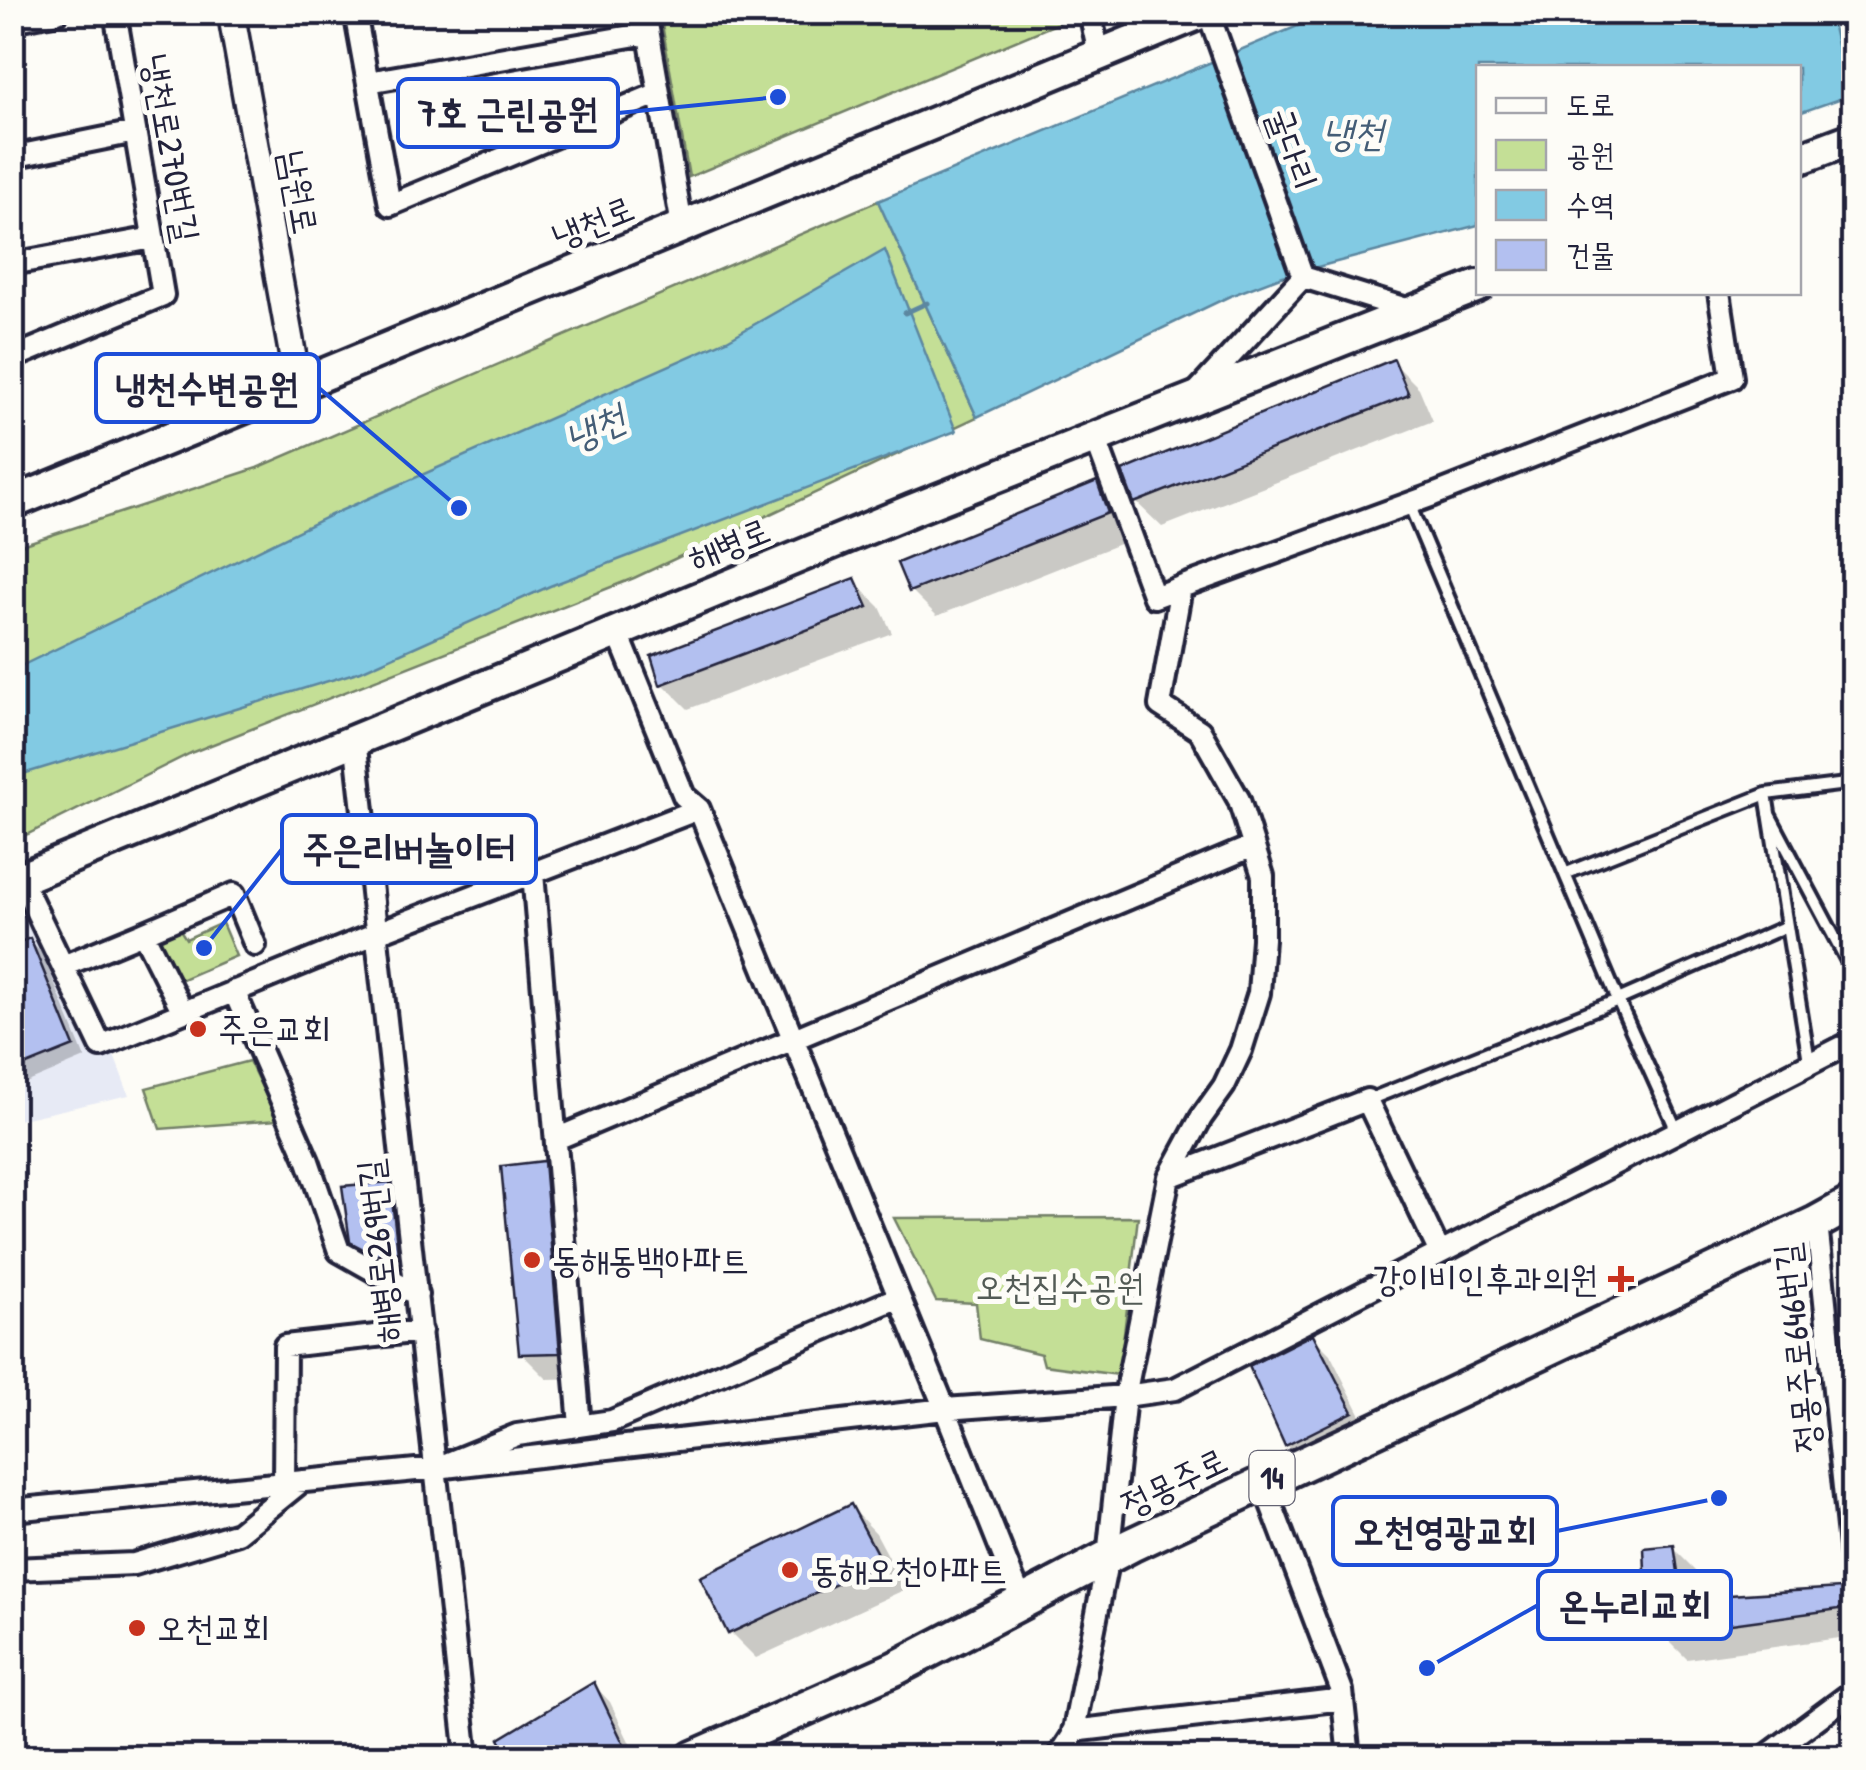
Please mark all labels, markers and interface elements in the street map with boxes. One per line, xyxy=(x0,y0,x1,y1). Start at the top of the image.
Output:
street label: 냉천로270번길 xyxy=(132,50,211,246)
legend xyxy=(1476,65,1801,295)
callout: 7호 근린공원 xyxy=(398,79,618,147)
text: 도로 xyxy=(1566,84,1614,124)
text: 7호 근린공원 xyxy=(418,86,598,138)
street label: 굴다리 xyxy=(1256,101,1329,197)
water label: 냉천 xyxy=(1322,106,1387,158)
text: 공원 xyxy=(1566,134,1614,174)
street label: 남원로 xyxy=(269,146,330,238)
street label: 냉천로 xyxy=(545,184,641,259)
text: 수역 xyxy=(1566,184,1614,224)
text: 건물 xyxy=(1566,234,1614,274)
callout: 냉천수변공원 xyxy=(96,354,319,422)
text: 냉천수변공원 xyxy=(115,361,299,413)
water label: 냉천 xyxy=(556,389,636,464)
street label: 해병로 xyxy=(681,506,777,581)
callout: 주은리버놀이터 xyxy=(282,815,536,883)
text: 주은리버놀이터 xyxy=(302,822,516,874)
place label: 주은교회 xyxy=(218,1005,331,1052)
marker: 주은교회 xyxy=(187,1018,209,1040)
street label: 해병로269번길 xyxy=(346,1157,411,1345)
place label: 동해동백아파트 xyxy=(552,1236,749,1283)
street label: 정몽주로646번길 xyxy=(1762,1241,1831,1455)
marker: 동해동백아파트 xyxy=(521,1249,543,1271)
place label: 강이비인후과의원 xyxy=(1373,1255,1598,1302)
park label: 오천집수공원 xyxy=(976,1263,1144,1310)
marker: 강이비인후과의원 xyxy=(1608,1266,1634,1292)
street label: 정몽주로 xyxy=(1113,1436,1235,1527)
road number: 14 xyxy=(1250,1451,1294,1505)
callout: 오천영광교회 xyxy=(1333,1497,1557,1565)
text: 오천영광교회 xyxy=(1353,1504,1537,1556)
place label: 동해오천아파트 xyxy=(810,1546,1007,1593)
marker: 동해오천아파트 xyxy=(779,1559,801,1581)
callout: 온누리교회 xyxy=(1538,1571,1731,1639)
text: 온누리교회 xyxy=(1559,1578,1711,1630)
place label: 오천교회 xyxy=(157,1604,270,1651)
marker: 오천교회 xyxy=(126,1617,148,1639)

